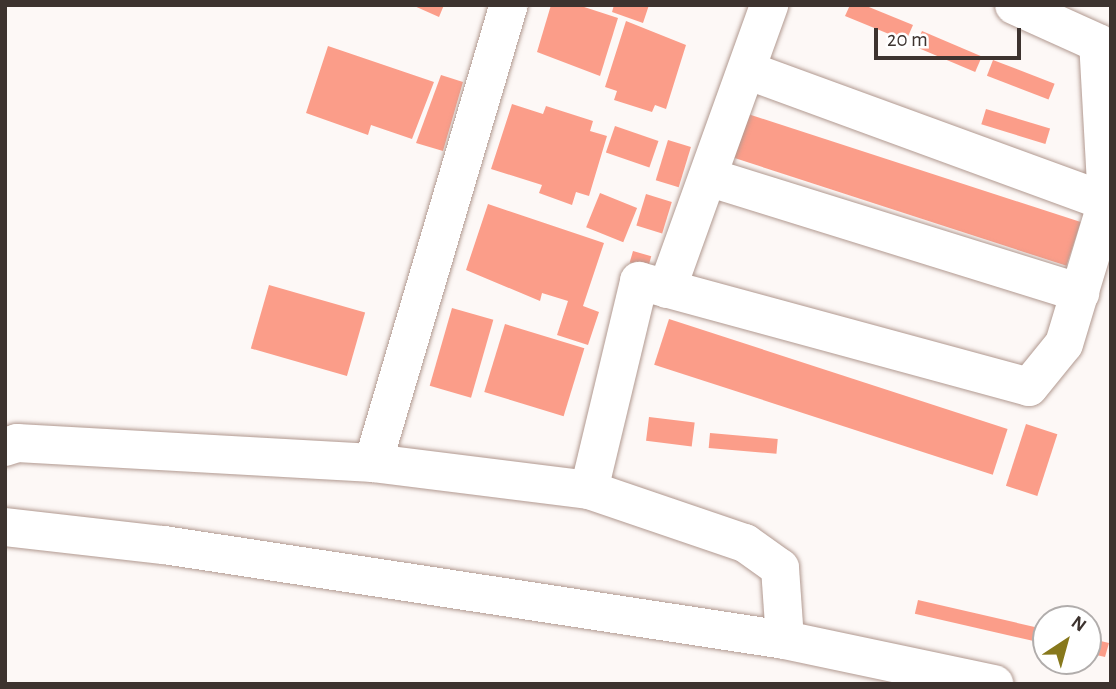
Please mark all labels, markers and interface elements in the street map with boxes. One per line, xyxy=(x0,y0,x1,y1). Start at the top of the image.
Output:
scale bar xyxy=(878,14,1025,58)
text: 20 m xyxy=(887,29,928,50)
north arrow xyxy=(1032,605,1102,675)
text: N xyxy=(1068,613,1089,636)

